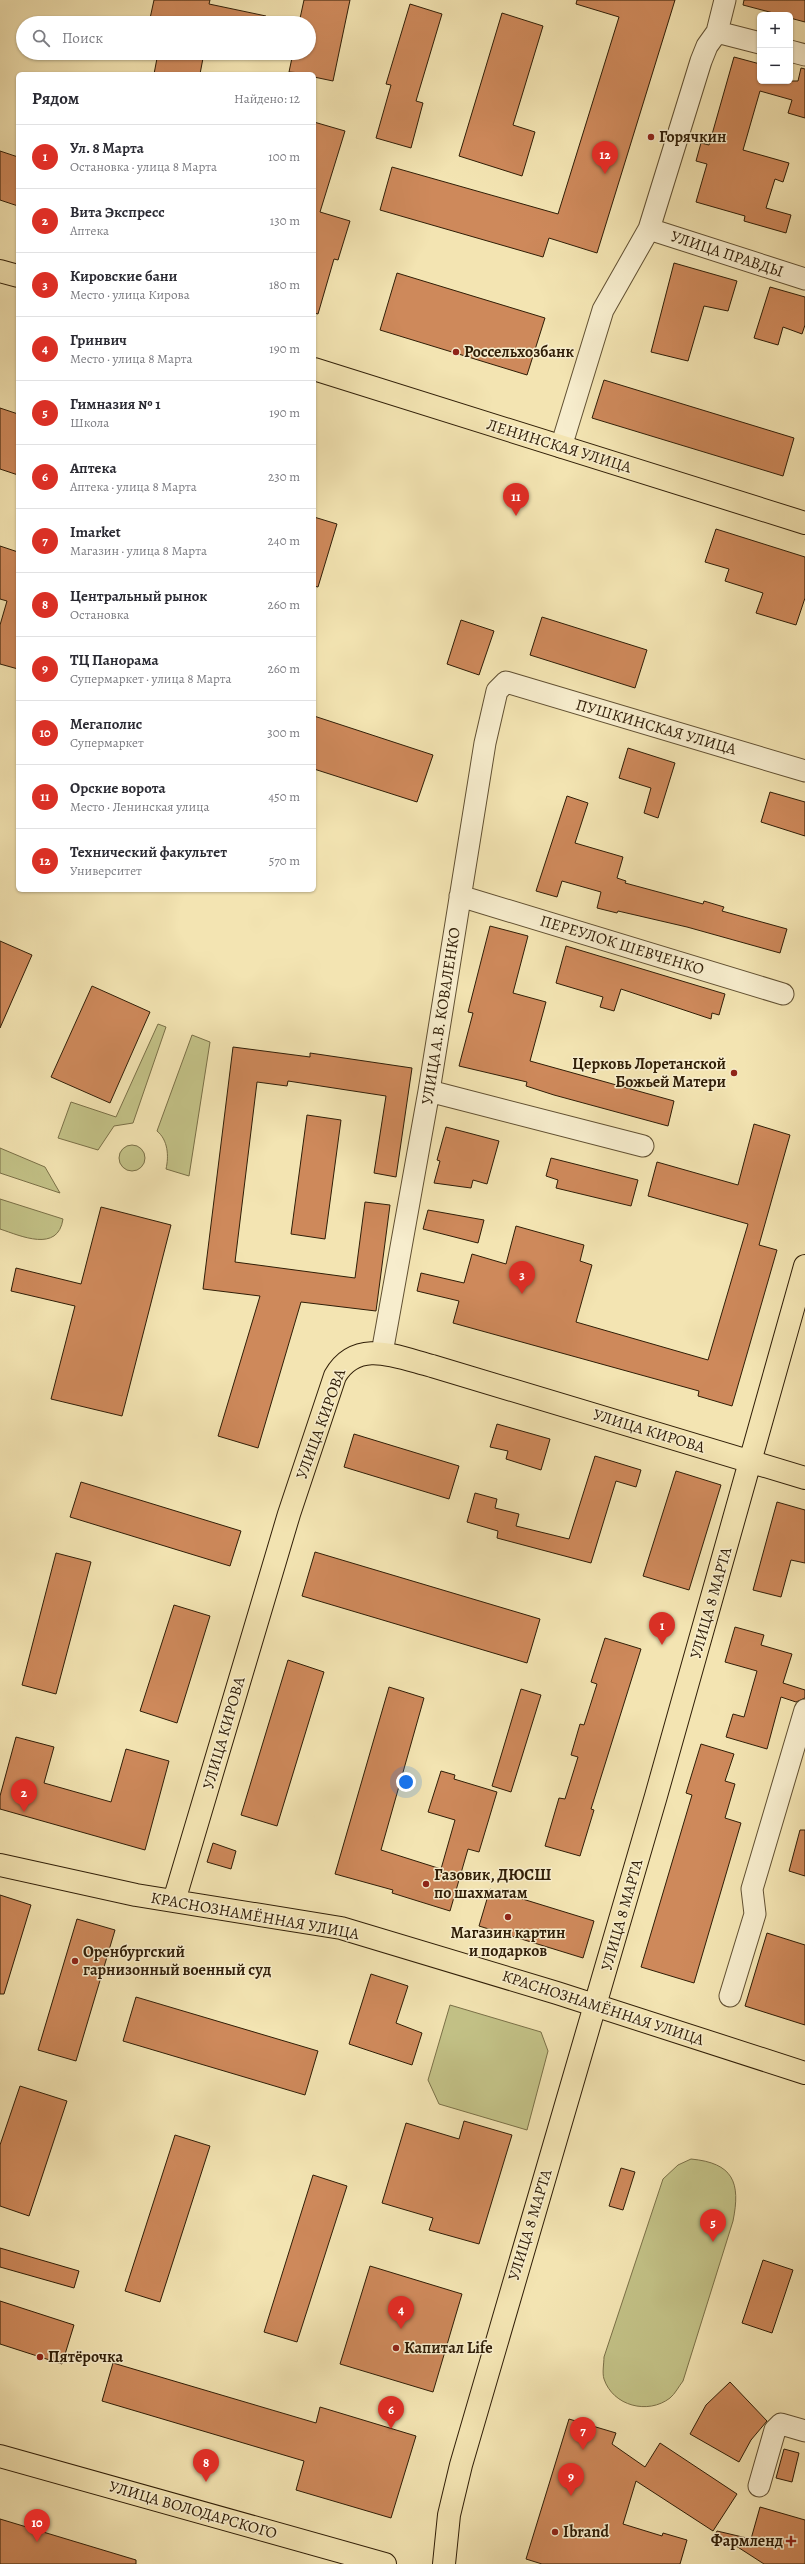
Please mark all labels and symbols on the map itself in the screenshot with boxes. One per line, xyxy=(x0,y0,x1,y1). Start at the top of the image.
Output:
place label: Горячкин xyxy=(659,126,727,148)
marker: Горячкин xyxy=(646,132,656,142)
pin: 12 xyxy=(592,141,618,174)
street label: УЛИЦА ПРАВДЫ xyxy=(668,225,786,283)
place label: Россельхозбанк xyxy=(464,341,575,363)
marker: Россельхозбанк xyxy=(451,347,461,357)
street label: ЛЕНИНСКАЯ УЛИЦА xyxy=(484,414,635,479)
pin: 11 xyxy=(503,483,529,516)
street label: ПУШКИНСКАЯ УЛИЦА xyxy=(573,694,739,761)
street label: ПЕРЕУЛОК ШЕВЧЕНКО xyxy=(537,910,707,980)
street label: УЛИЦА А.В. КОВАЛЕНКО xyxy=(416,926,466,1106)
place label: Церковь Лоретанской Божьей Матери xyxy=(572,1053,726,1093)
marker: Церковь Лоретанской Божьей Матери xyxy=(729,1068,739,1078)
pin: 3 xyxy=(509,1261,535,1294)
street label: УЛИЦА КИРОВА xyxy=(291,1365,351,1482)
street label: УЛИЦА КИРОВА xyxy=(590,1404,708,1459)
street label: УЛИЦА 8 МАРТА xyxy=(685,1544,738,1661)
pin: 1 xyxy=(649,1612,675,1645)
street label: УЛИЦА КИРОВА xyxy=(197,1674,251,1792)
your location xyxy=(396,1772,416,1792)
pin: 2 xyxy=(11,1779,37,1812)
street label: УЛИЦА 8 МАРТА xyxy=(596,1856,649,1973)
place label: Газовик, ДЮСШ по шахматам xyxy=(434,1864,551,1904)
marker: Газовик, ДЮСШ по шахматам xyxy=(421,1879,431,1889)
street label: КРАСНОЗНАМЁННАЯ УЛИЦА xyxy=(149,1887,362,1945)
marker: Магазин картин и подарков xyxy=(503,1912,513,1922)
place label: Магазин картин и подарков xyxy=(451,1922,565,1962)
place label: Оренбургский гарнизонный военный суд xyxy=(83,1941,271,1981)
marker: Оренбургский гарнизонный военный суд xyxy=(70,1956,80,1966)
street label: КРАСНОЗНАМЁННАЯ УЛИЦА xyxy=(499,1965,708,2051)
street label: УЛИЦА 8 МАРТА xyxy=(503,2166,558,2283)
pin: 5 xyxy=(700,2209,726,2242)
pin: 4 xyxy=(388,2296,414,2329)
place label: Капитал Life xyxy=(404,2337,493,2359)
marker: Капитал Life xyxy=(391,2343,401,2353)
place label: Пятёрочка xyxy=(48,2346,123,2368)
marker: Пятёрочка xyxy=(35,2352,45,2362)
pin: 6 xyxy=(378,2396,404,2429)
pin: 7 xyxy=(570,2417,596,2450)
pin: 8 xyxy=(193,2449,219,2482)
pin: 9 xyxy=(558,2463,584,2496)
street label: УЛИЦА ВОЛОДАРСКОГО xyxy=(106,2475,280,2545)
pin: 10 xyxy=(24,2509,50,2542)
place label: Ibrand xyxy=(563,2521,609,2543)
marker: Ibrand xyxy=(550,2527,560,2537)
place label: Фармленд xyxy=(711,2530,783,2552)
marker: Фармленд xyxy=(786,2536,796,2546)

